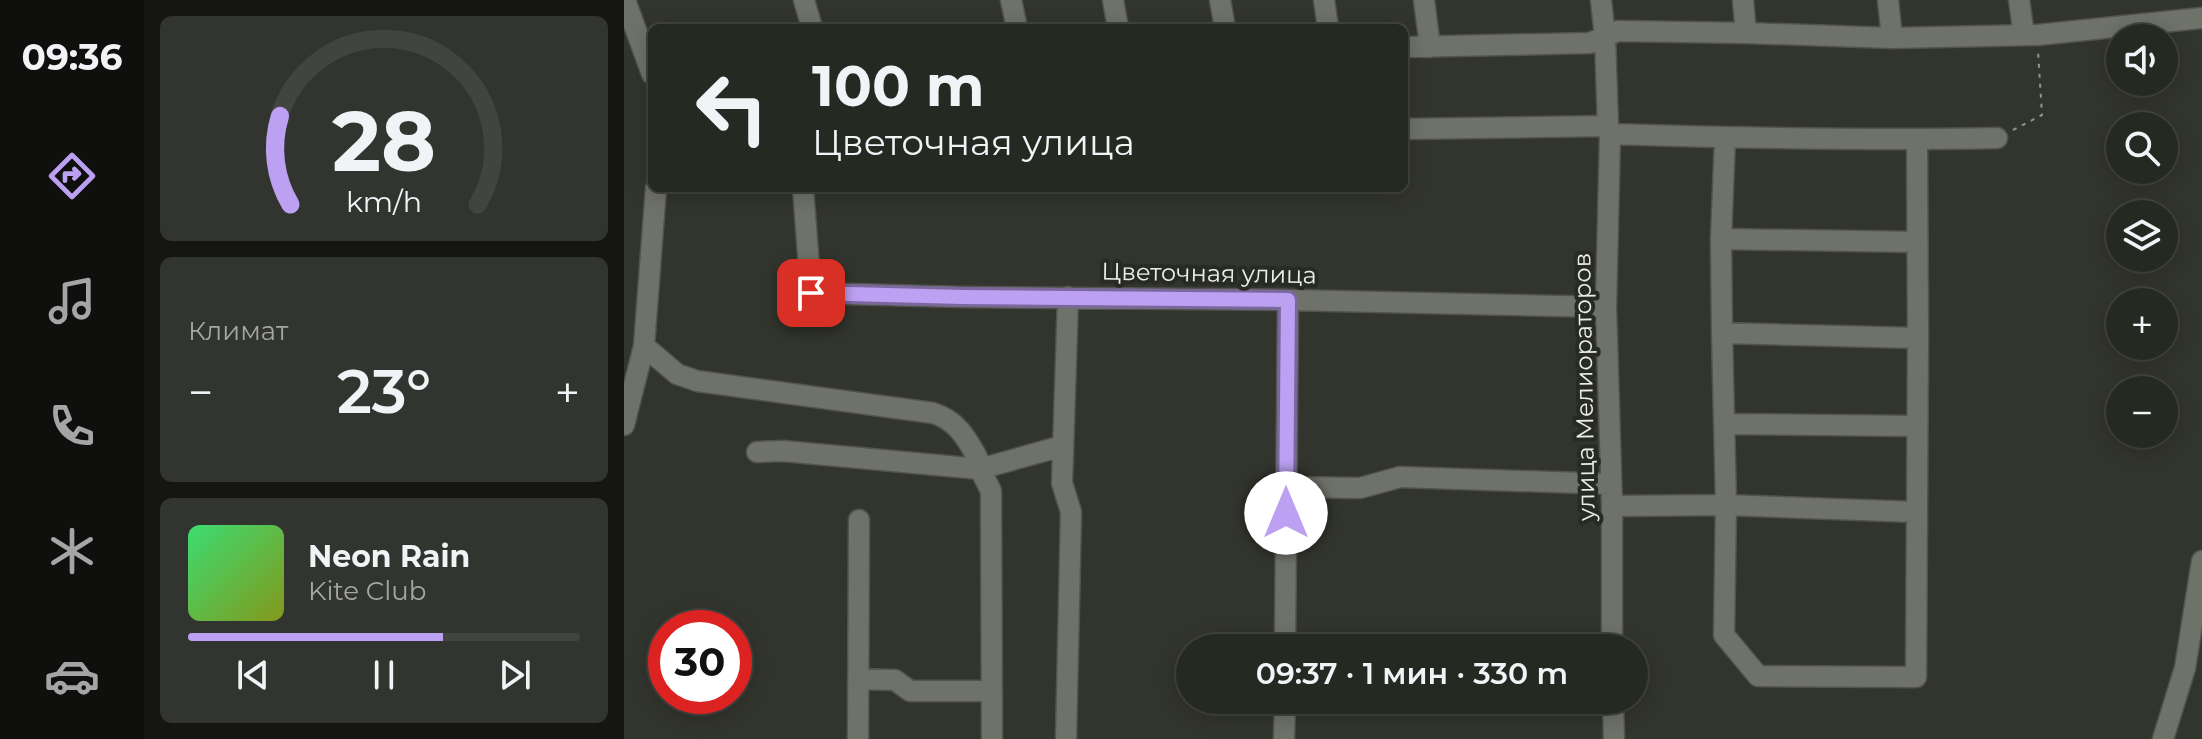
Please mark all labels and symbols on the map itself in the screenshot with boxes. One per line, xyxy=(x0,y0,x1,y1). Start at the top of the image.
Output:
street label: улица Мелиораторов xyxy=(1567,252,1601,523)
street label: Цветочная улица xyxy=(1101,257,1317,289)
pin xyxy=(777,259,845,327)
position arrow xyxy=(1244,471,1328,555)
speed limit sign: 30 xyxy=(648,610,752,714)

